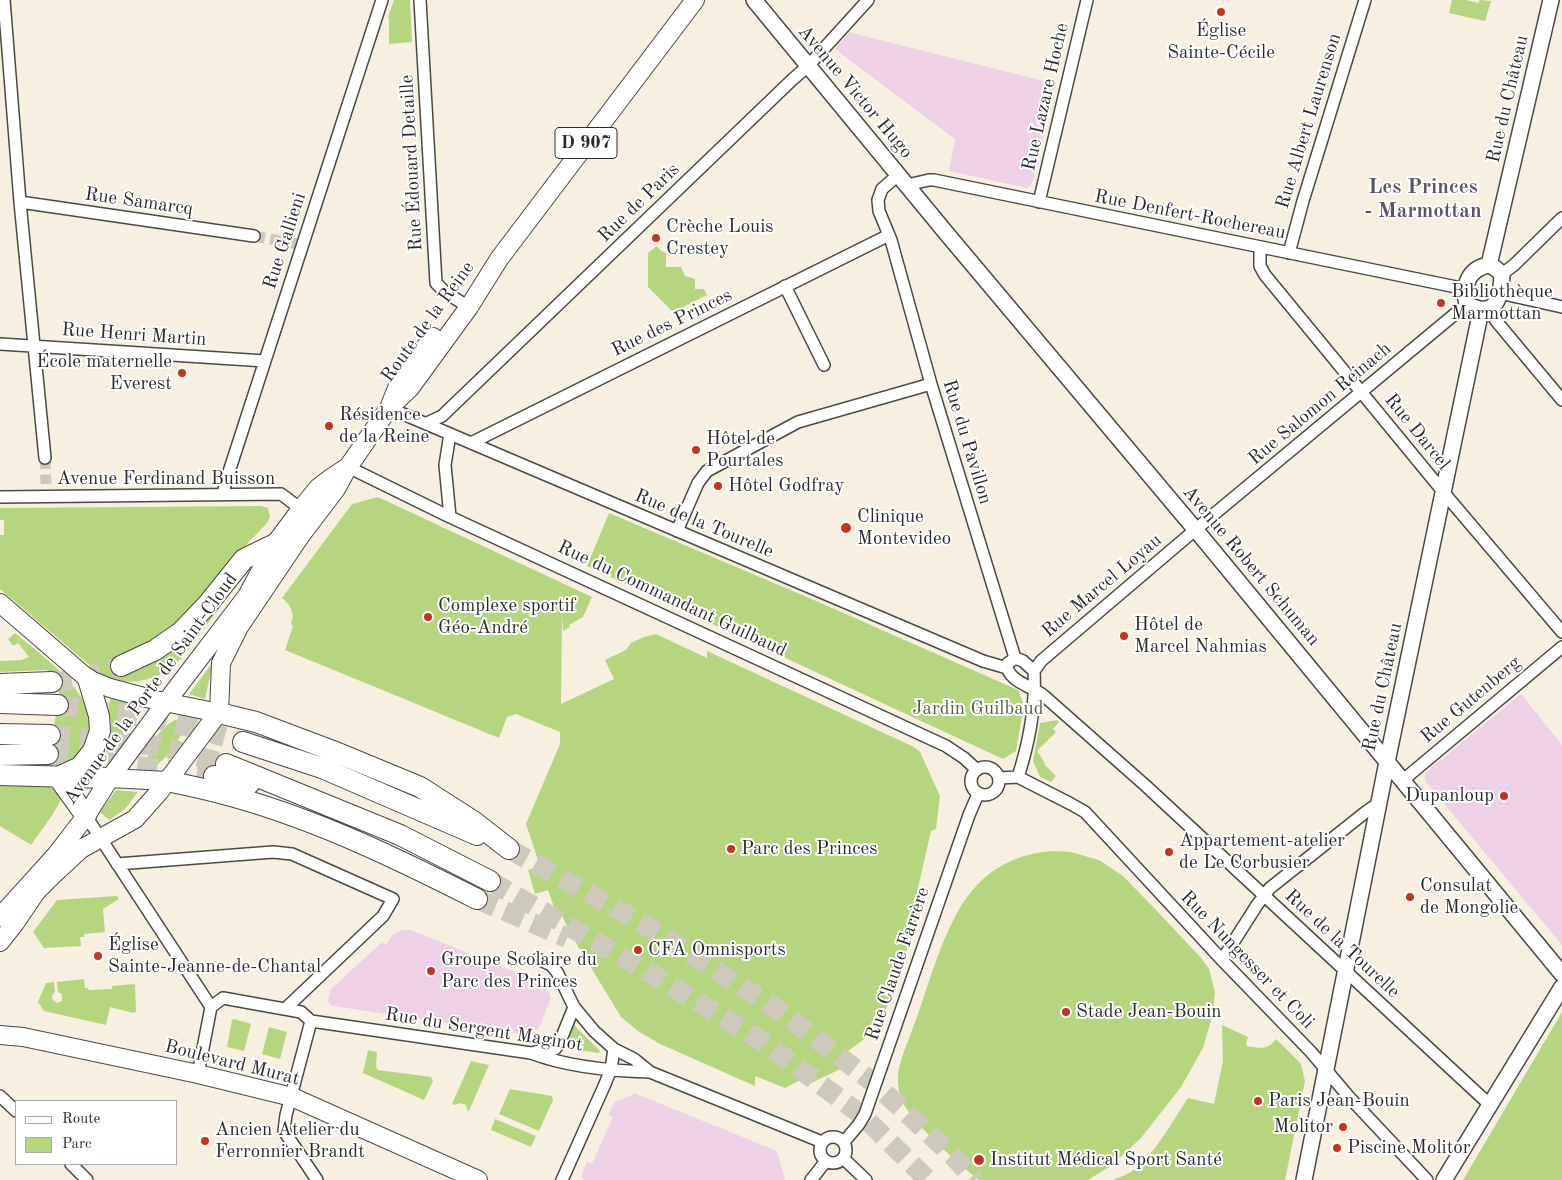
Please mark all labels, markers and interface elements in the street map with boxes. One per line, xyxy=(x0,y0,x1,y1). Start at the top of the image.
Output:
marker: Église Sainte-Cécile xyxy=(1215,6,1227,18)
place label: Église Sainte-Cécile xyxy=(1167,20,1275,64)
street label: Avenue Victor Hugo xyxy=(793,21,917,163)
street label: Rue Lazare Hoche xyxy=(1018,21,1074,173)
street label: Rue Albert Laurenson xyxy=(1271,30,1347,212)
street label: Rue du Château xyxy=(1482,33,1534,165)
street label: Rue Édouard Detaille xyxy=(396,74,428,252)
road number: D 907 xyxy=(555,128,617,158)
street label: Rue de Paris xyxy=(594,159,684,247)
district label: Les Princes - Marmottan xyxy=(1364,174,1482,224)
street label: Rue Samarcq xyxy=(83,183,195,221)
street label: Rue Denfert-Rochereau xyxy=(1092,185,1288,245)
street label: Rue Gallieni xyxy=(259,190,311,292)
place label: Crèche Louis Crestey xyxy=(666,216,774,260)
marker: Crèche Louis Crestey xyxy=(650,232,662,244)
street label: Route de la Reine xyxy=(376,257,480,387)
place label: Bibliothèque Marmottan xyxy=(1451,281,1553,325)
street label: Rue des Princes xyxy=(608,284,736,362)
marker: Bibliothèque Marmottan xyxy=(1435,297,1447,309)
street label: Rue Henri Martin xyxy=(61,319,207,351)
street label: Rue Salomon Reinach xyxy=(1244,338,1396,470)
place label: École maternelle Everest xyxy=(36,351,172,395)
marker: École maternelle Everest xyxy=(176,367,188,379)
street label: Rue du Pavillon xyxy=(937,377,997,507)
street label: Rue Darcel xyxy=(1379,389,1455,475)
place label: Résidence de la Reine xyxy=(339,404,429,448)
marker: Résidence de la Reine xyxy=(323,420,335,432)
place label: Hôtel de Pourtales xyxy=(706,428,783,472)
marker: Hôtel de Pourtales xyxy=(690,444,702,456)
street label: Avenue Ferdinand Buisson xyxy=(57,468,275,490)
place label: Hôtel Godfray xyxy=(728,475,844,497)
marker: Hôtel Godfray xyxy=(712,480,724,492)
street label: Avenue Robert Schuman xyxy=(1177,481,1325,651)
street label: Rue de la Tourelle xyxy=(631,484,777,564)
place label: Clinique Montevideo xyxy=(857,506,951,550)
marker: Clinique Montevideo xyxy=(839,521,853,535)
street label: Rue Marcel Loyau xyxy=(1037,529,1167,643)
street label: Rue du Commandant Guilbaud xyxy=(554,536,790,662)
street label: Avenue de la Porte de Saint-Cloud xyxy=(59,569,243,809)
place label: Complexe sportif Géo-André xyxy=(438,595,576,639)
marker: Complexe sportif Géo-André xyxy=(422,611,434,623)
place label: Hôtel de Marcel Nahmias xyxy=(1134,614,1267,658)
street label: Rue du Château xyxy=(1358,621,1408,753)
marker: Hôtel de Marcel Nahmias xyxy=(1118,630,1130,642)
street label: Rue Gutenberg xyxy=(1416,651,1526,749)
park label: Jardin Guilbaud xyxy=(912,698,1044,720)
place label: Dupanloup xyxy=(1405,785,1494,807)
marker: Dupanloup xyxy=(1498,790,1510,802)
place label: Appartement-atelier de Le Corbusier xyxy=(1179,830,1345,874)
place label: Parc des Princes xyxy=(741,838,877,860)
marker: Parc des Princes xyxy=(725,843,737,855)
marker: Appartement-atelier de Le Corbusier xyxy=(1163,846,1175,858)
place label: Consulat de Mongolie xyxy=(1420,875,1518,919)
street label: Rue Claude Farrère xyxy=(861,884,935,1044)
street label: Rue de la Tourelle xyxy=(1280,885,1404,1003)
street label: Rue Nungesser et Coli xyxy=(1175,886,1319,1034)
marker: Consulat de Mongolie xyxy=(1404,891,1416,903)
place label: Église Sainte-Jeanne-de-Chantal xyxy=(108,934,321,978)
place label: CFA Omnisports xyxy=(648,939,786,961)
marker: CFA Omnisports xyxy=(632,944,644,956)
place label: Groupe Scolaire du Parc des Princes xyxy=(441,949,597,993)
marker: Église Sainte-Jeanne-de-Chantal xyxy=(92,950,104,962)
marker: Groupe Scolaire du Parc des Princes xyxy=(425,965,437,977)
place label: Stade Jean-Bouin xyxy=(1076,1001,1222,1023)
street label: Rue du Sergent Maginot xyxy=(384,1003,584,1057)
marker: Stade Jean-Bouin xyxy=(1060,1006,1072,1018)
street label: Boulevard Murat xyxy=(162,1035,302,1091)
place label: Paris Jean-Bouin xyxy=(1268,1090,1410,1112)
marker: Paris Jean-Bouin xyxy=(1252,1095,1264,1107)
legend xyxy=(15,1100,178,1165)
text: Route xyxy=(62,1112,100,1127)
place label: Molitor xyxy=(1274,1116,1333,1138)
place label: Ancien Atelier du Ferronnier Brandt xyxy=(215,1119,365,1163)
marker: Molitor xyxy=(1337,1121,1349,1133)
marker: Ancien Atelier du Ferronnier Brandt xyxy=(199,1135,211,1147)
text: Parc xyxy=(62,1137,92,1152)
place label: Piscine Molitor xyxy=(1347,1137,1470,1159)
marker: Piscine Molitor xyxy=(1331,1142,1343,1154)
place label: Institut Médical Sport Santé xyxy=(990,1149,1222,1171)
marker: Institut Médical Sport Santé xyxy=(972,1153,986,1167)

